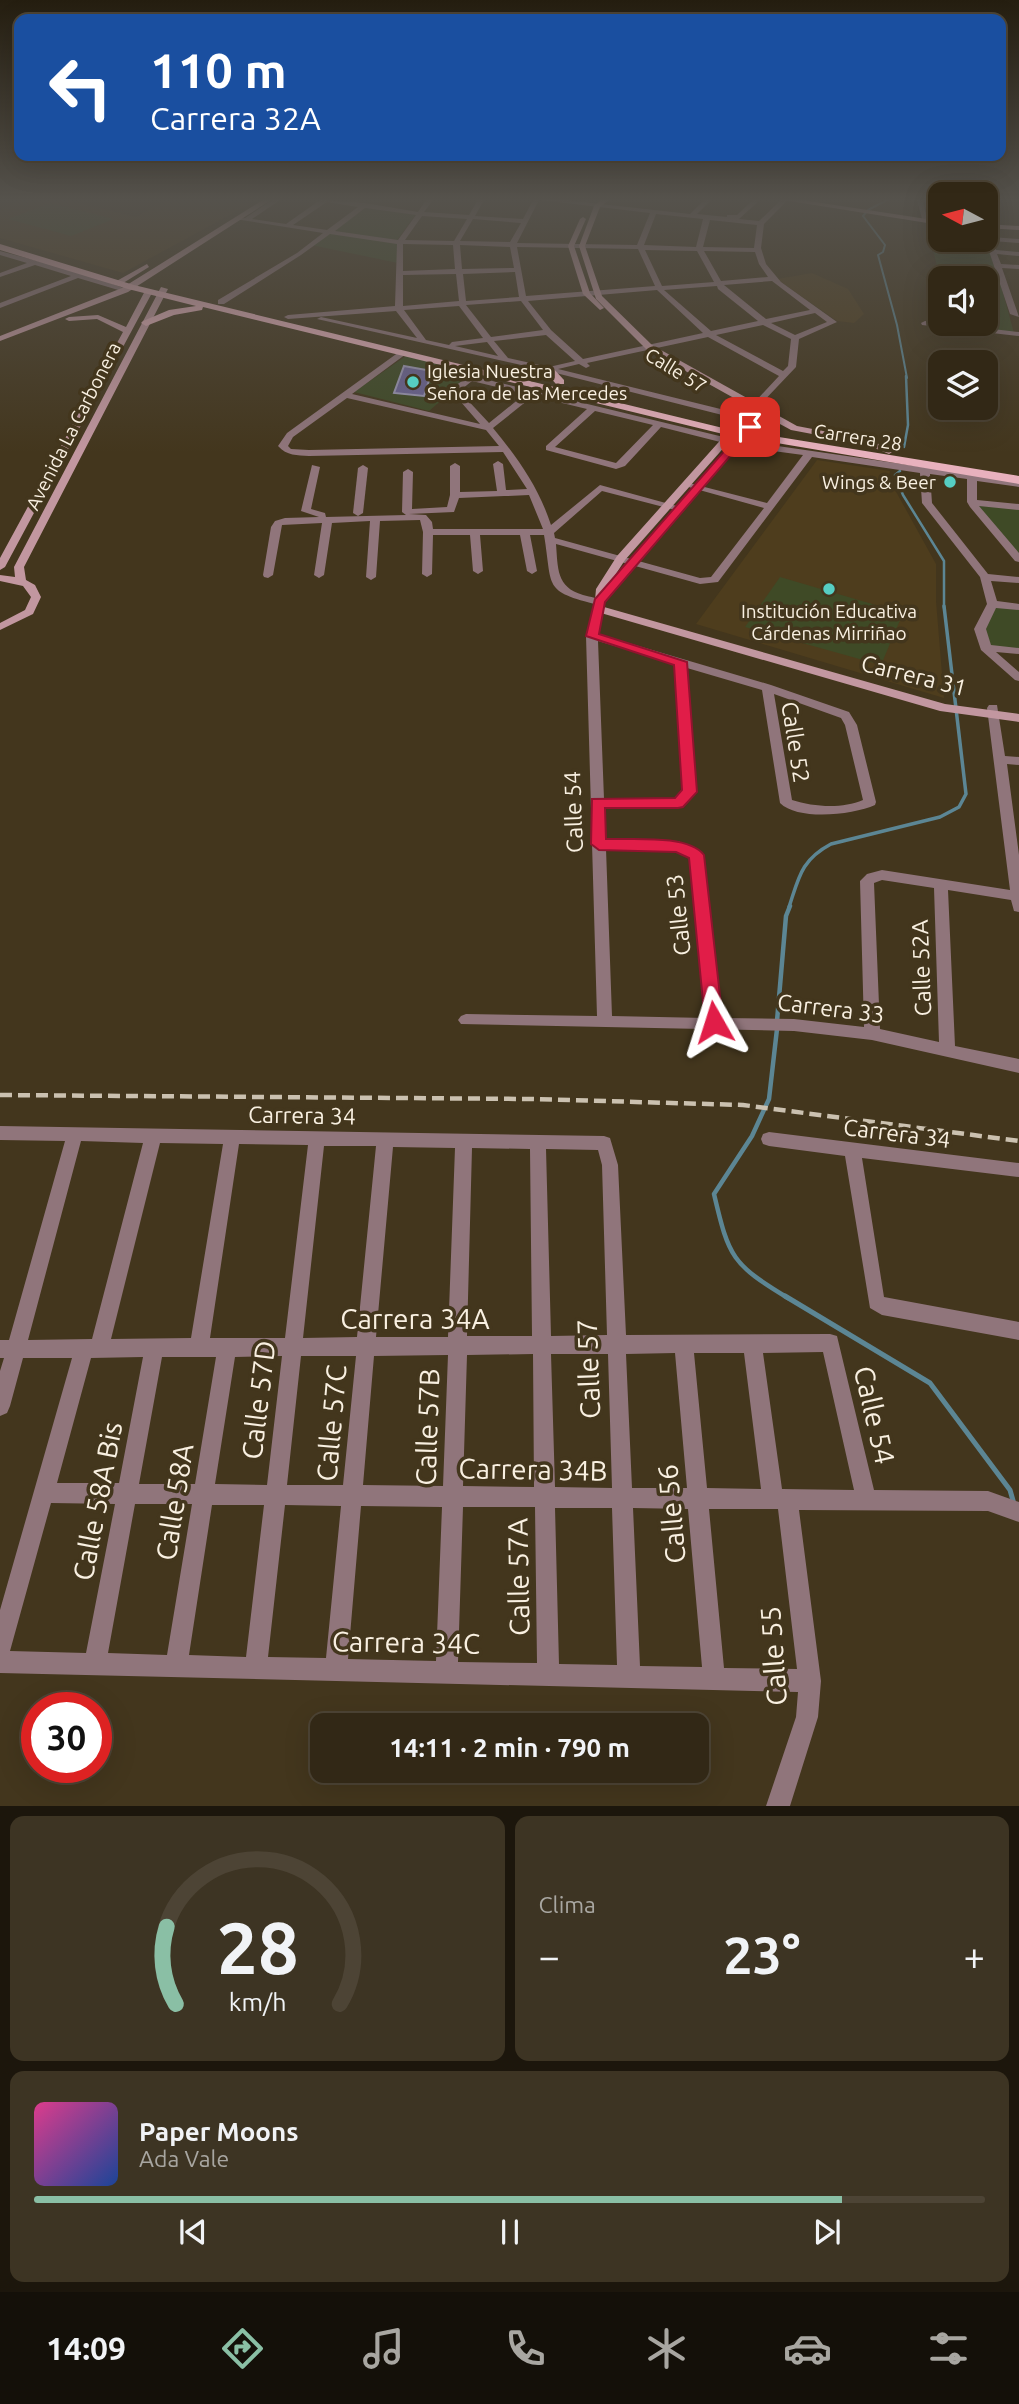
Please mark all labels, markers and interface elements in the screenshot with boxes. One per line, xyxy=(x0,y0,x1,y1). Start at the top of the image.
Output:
icon: left xyxy=(35,42,126,133)
text: 110 m xyxy=(150,42,287,97)
text: Carrera 32A xyxy=(150,100,321,136)
north arrow xyxy=(928,182,998,252)
map controls xyxy=(928,182,998,420)
button: sound xyxy=(928,266,998,336)
street label: Avenida La Carbonera xyxy=(21,338,125,514)
street label: Calle 57 xyxy=(641,343,711,397)
button: layers xyxy=(928,350,998,420)
place label: Iglesia Nuestra Señora de las Mercedes xyxy=(427,360,627,404)
marker: Iglesia Nuestra Señora de las Mercedes xyxy=(405,374,421,390)
pin xyxy=(720,397,780,457)
icon: arrive xyxy=(731,408,769,446)
street label: Carrera 28 xyxy=(812,419,904,455)
place label: Wings & Beer xyxy=(822,471,936,493)
marker: Wings & Beer xyxy=(942,474,958,490)
marker: Institución Educativa Cárdenas Mirriñao xyxy=(821,581,837,597)
place label: Institución Educativa Cárdenas Mirriñao xyxy=(741,600,917,644)
street label: Carrera 31 xyxy=(859,650,969,700)
street label: Calle 52 xyxy=(777,700,815,784)
street label: Calle 54 xyxy=(559,771,587,853)
street label: Calle 53 xyxy=(661,873,695,957)
street label: Calle 52A xyxy=(907,919,935,1017)
position arrow xyxy=(677,985,751,1059)
street label: Carrera 33 xyxy=(776,989,886,1027)
street label: Carrera 34 xyxy=(248,1102,356,1128)
street label: Carrera 34 xyxy=(842,1114,952,1152)
street label: Carrera 34A xyxy=(340,1303,490,1334)
street label: Calle 57 xyxy=(571,1319,605,1419)
street label: Calle 57D xyxy=(235,1339,281,1461)
street label: Calle 57C xyxy=(310,1363,352,1483)
street label: Calle 54 xyxy=(849,1363,901,1467)
street label: Calle 57B xyxy=(409,1368,445,1486)
street label: Calle 58A Bis xyxy=(66,1419,128,1583)
street label: Calle 58A xyxy=(149,1441,199,1563)
street label: Carrera 34B xyxy=(458,1452,608,1486)
street label: Calle 56 xyxy=(651,1463,691,1565)
street label: Calle 57A xyxy=(501,1518,535,1636)
street label: Calle 55 xyxy=(754,1605,792,1707)
street label: Carrera 34C xyxy=(332,1625,480,1659)
speed limit sign: 30 xyxy=(21,1692,112,1783)
text: 14:11 · 2 min · 790 m xyxy=(389,1733,630,1762)
text: Clima xyxy=(539,1892,596,1917)
text: 28 xyxy=(216,1907,298,1989)
text: 23° xyxy=(723,1926,800,1984)
text: − xyxy=(539,1935,560,1977)
text: + xyxy=(964,1935,985,1977)
text: km/h xyxy=(228,1988,286,2016)
text: Paper Moons xyxy=(139,2117,298,2146)
text: Ada Vale xyxy=(139,2146,229,2171)
icon: previous xyxy=(174,2213,212,2251)
icon: pause xyxy=(491,2213,529,2251)
icon: next xyxy=(808,2213,846,2251)
icon: directions xyxy=(218,2324,267,2373)
icon: music xyxy=(359,2324,408,2373)
icon: phone xyxy=(501,2324,550,2373)
icon: climate xyxy=(642,2324,691,2373)
icon: car xyxy=(783,2324,832,2373)
icon: filters xyxy=(924,2324,973,2373)
text: 14:09 xyxy=(46,2330,126,2366)

